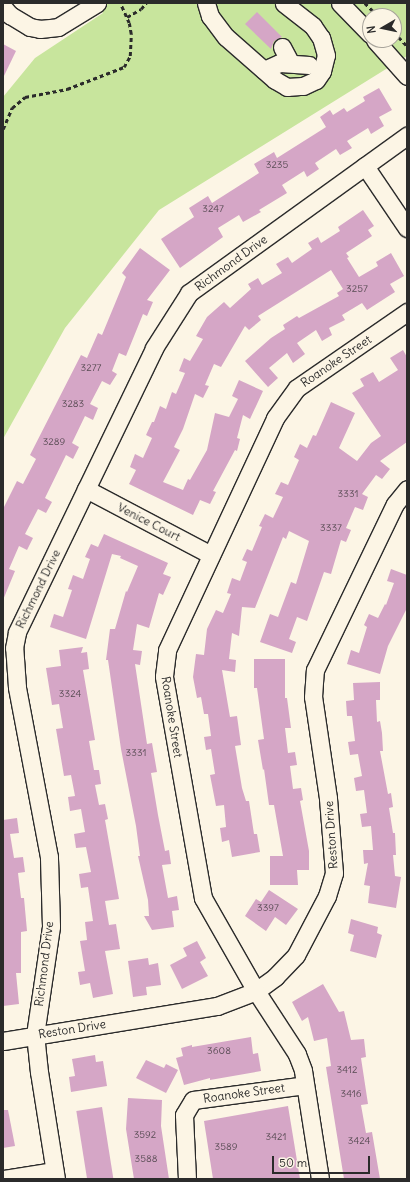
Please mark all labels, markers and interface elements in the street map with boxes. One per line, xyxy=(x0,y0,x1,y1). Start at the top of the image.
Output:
north arrow xyxy=(362,8,402,48)
text: N xyxy=(364,25,379,35)
house number: 3235 xyxy=(266,159,288,171)
house number: 3247 xyxy=(202,203,224,215)
street label: Richmond Drive xyxy=(192,232,270,294)
house number: 3257 xyxy=(346,283,368,295)
street label: Roanoke Street xyxy=(298,332,374,390)
house number: 3277 xyxy=(81,362,101,374)
house number: 3283 xyxy=(62,398,84,410)
house number: 3289 xyxy=(43,436,65,448)
house number: 3331 xyxy=(338,488,358,500)
street label: Venice Court xyxy=(115,500,183,544)
house number: 3337 xyxy=(320,522,342,534)
street label: Richmond Drive xyxy=(13,547,63,631)
street label: Roanoke Street xyxy=(158,675,186,759)
house number: 3324 xyxy=(59,688,81,700)
house number: 3331 xyxy=(126,747,146,759)
street label: Reston Drive xyxy=(321,800,341,870)
house number: 3397 xyxy=(257,902,279,914)
street label: Richmond Drive xyxy=(32,921,56,1007)
street label: Reston Drive xyxy=(37,1017,107,1041)
house number: 3608 xyxy=(207,1045,231,1057)
house number: 3412 xyxy=(337,1064,357,1076)
street label: Roanoke Street xyxy=(202,1080,286,1106)
house number: 3416 xyxy=(340,1088,362,1100)
house number: 3592 xyxy=(134,1129,156,1141)
house number: 3421 xyxy=(266,1131,286,1143)
house number: 3424 xyxy=(348,1135,370,1147)
house number: 3589 xyxy=(215,1141,237,1153)
scale bar xyxy=(274,1148,372,1174)
house number: 3588 xyxy=(135,1153,157,1165)
text: 50 m xyxy=(279,1155,307,1170)

